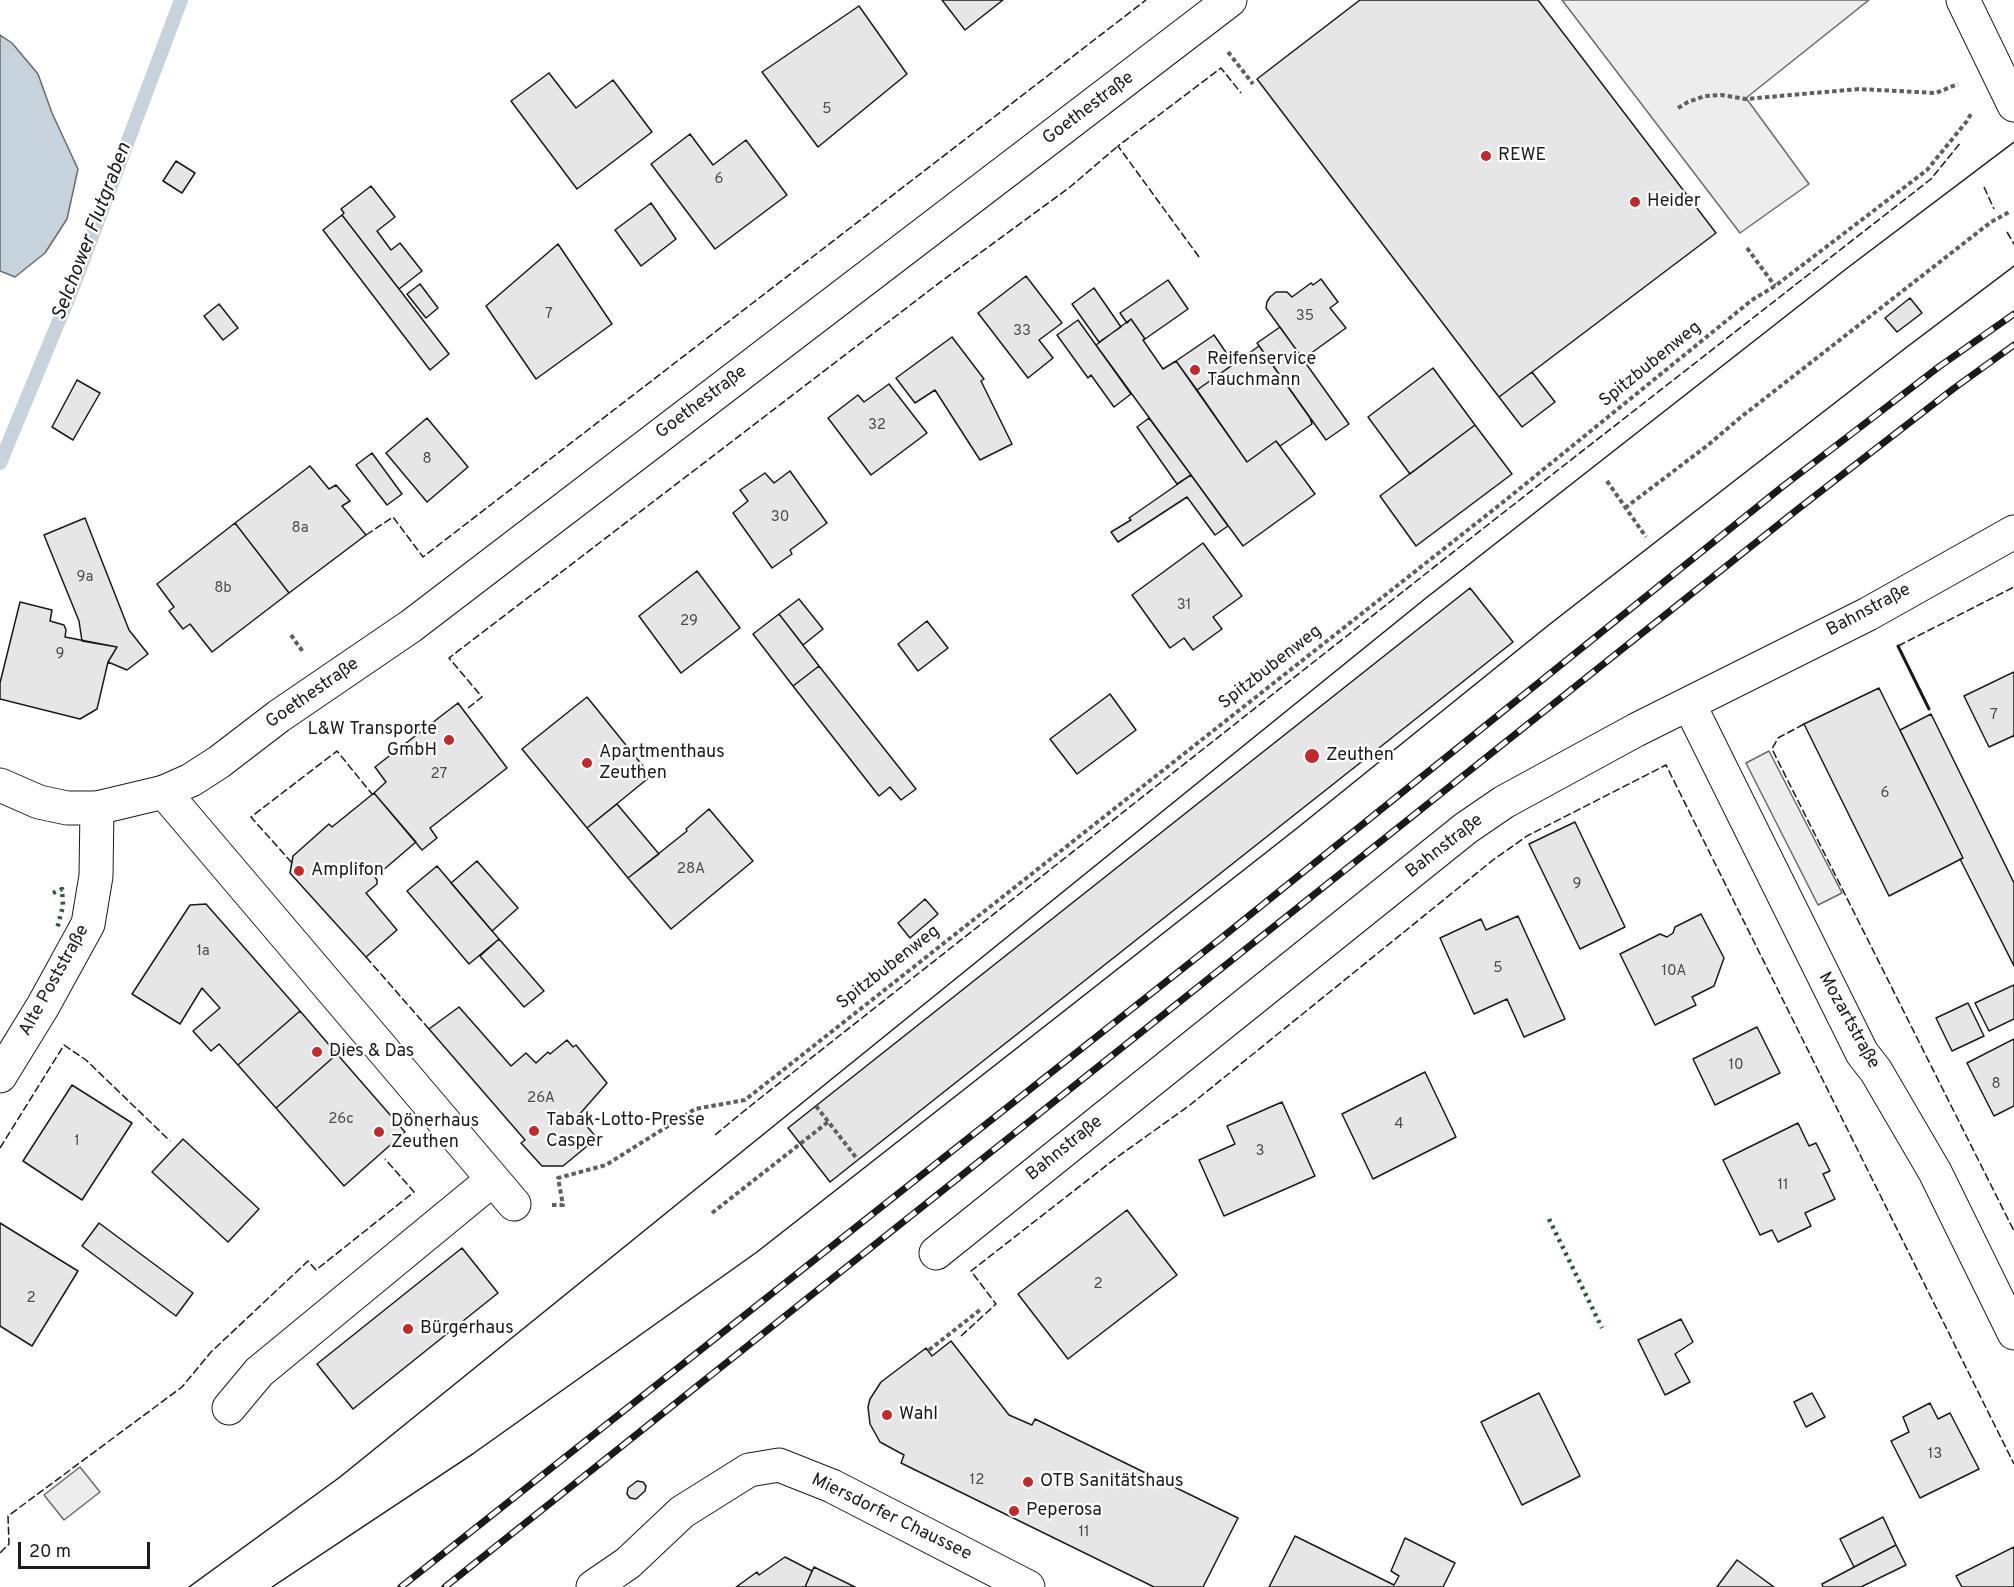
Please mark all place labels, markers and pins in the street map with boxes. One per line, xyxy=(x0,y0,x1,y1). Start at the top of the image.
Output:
place label: REWE xyxy=(1498,145,1546,167)
marker: REWE xyxy=(1479,149,1493,163)
place label: Heider xyxy=(1647,191,1701,213)
marker: Heider xyxy=(1628,195,1642,209)
place label: Reifenservice Tauchmann xyxy=(1207,349,1316,392)
marker: Reifenservice Tauchmann xyxy=(1188,363,1202,377)
place label: L&W Transporte GmbH xyxy=(308,719,437,762)
marker: L&W Transporte GmbH xyxy=(442,733,456,747)
place label: Apartmenthaus Zeuthen xyxy=(599,742,725,784)
place label: Zeuthen xyxy=(1326,745,1394,767)
marker: Zeuthen xyxy=(1303,747,1321,765)
marker: Apartmenthaus Zeuthen xyxy=(580,756,594,770)
place label: Amplifon xyxy=(311,860,384,882)
marker: Amplifon xyxy=(292,864,306,878)
place label: Dies & Das xyxy=(329,1041,414,1063)
marker: Dies & Das xyxy=(310,1045,324,1059)
place label: Tabak-Lotto-Presse Casper xyxy=(546,1110,705,1152)
place label: Dönerhaus Zeuthen xyxy=(391,1111,479,1154)
marker: Tabak-Lotto-Presse Casper xyxy=(527,1124,541,1138)
marker: Dönerhaus Zeuthen xyxy=(372,1125,386,1139)
place label: Bürgerhaus xyxy=(420,1318,514,1340)
marker: Bürgerhaus xyxy=(401,1322,415,1336)
place label: Wahl xyxy=(899,1404,938,1426)
marker: Wahl xyxy=(880,1408,894,1422)
place label: OTB Sanitätshaus xyxy=(1040,1471,1183,1493)
marker: OTB Sanitätshaus xyxy=(1021,1475,1035,1489)
place label: Peperosa xyxy=(1026,1500,1102,1522)
marker: Peperosa xyxy=(1007,1504,1021,1518)

